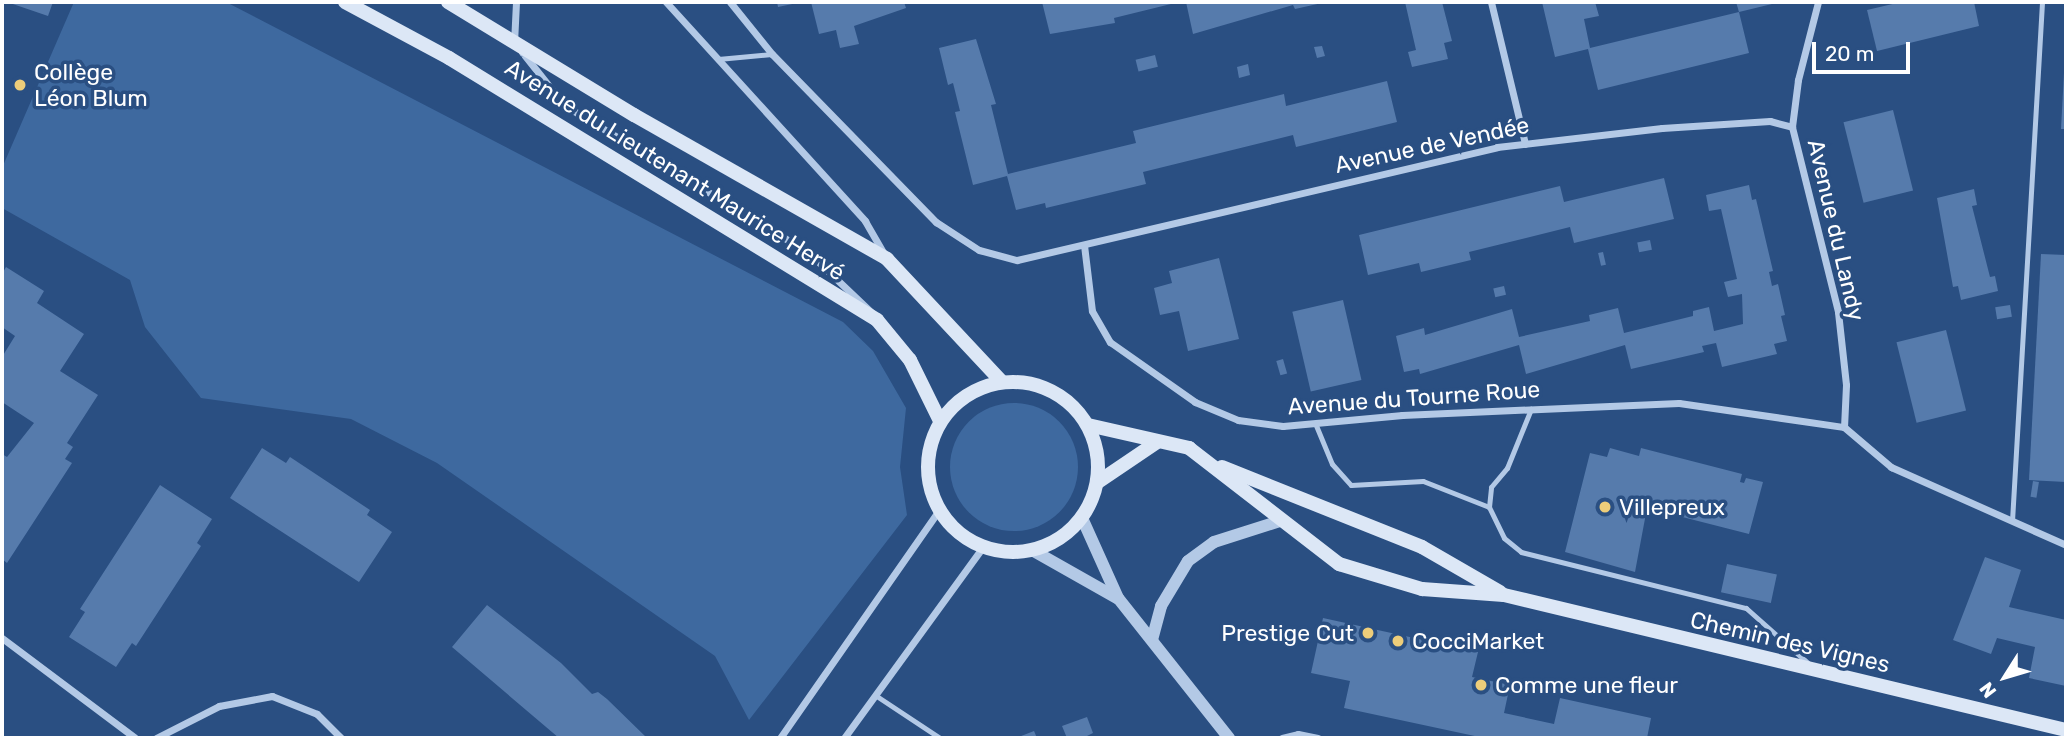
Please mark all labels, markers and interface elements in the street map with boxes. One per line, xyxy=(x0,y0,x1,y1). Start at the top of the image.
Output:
scale bar xyxy=(1816,28,1914,72)
text: 20 m xyxy=(1825,41,1874,66)
street label: Avenue du Lieutenant Maurice Hervé xyxy=(500,54,850,286)
place label: Collège Léon Blum xyxy=(34,58,148,112)
marker: Collège Léon Blum xyxy=(12,77,28,93)
street label: Avenue de Vendée xyxy=(1332,111,1532,179)
street label: Avenue du Landy xyxy=(1802,137,1870,323)
street label: Avenue du Tourne Roue xyxy=(1287,375,1541,421)
place label: Villepreux xyxy=(1619,493,1725,521)
marker: Villepreux xyxy=(1597,499,1613,515)
street label: Chemin des Vignes xyxy=(1687,606,1893,678)
place label: Prestige Cut xyxy=(1221,619,1354,647)
marker: Prestige Cut xyxy=(1360,625,1376,641)
place label: CocciMarket xyxy=(1412,627,1544,655)
marker: CocciMarket xyxy=(1390,633,1406,649)
north arrow xyxy=(1970,642,2040,712)
place label: Comme une fleur xyxy=(1495,671,1678,699)
marker: Comme une fleur xyxy=(1473,677,1489,693)
text: N xyxy=(1975,678,2001,702)

